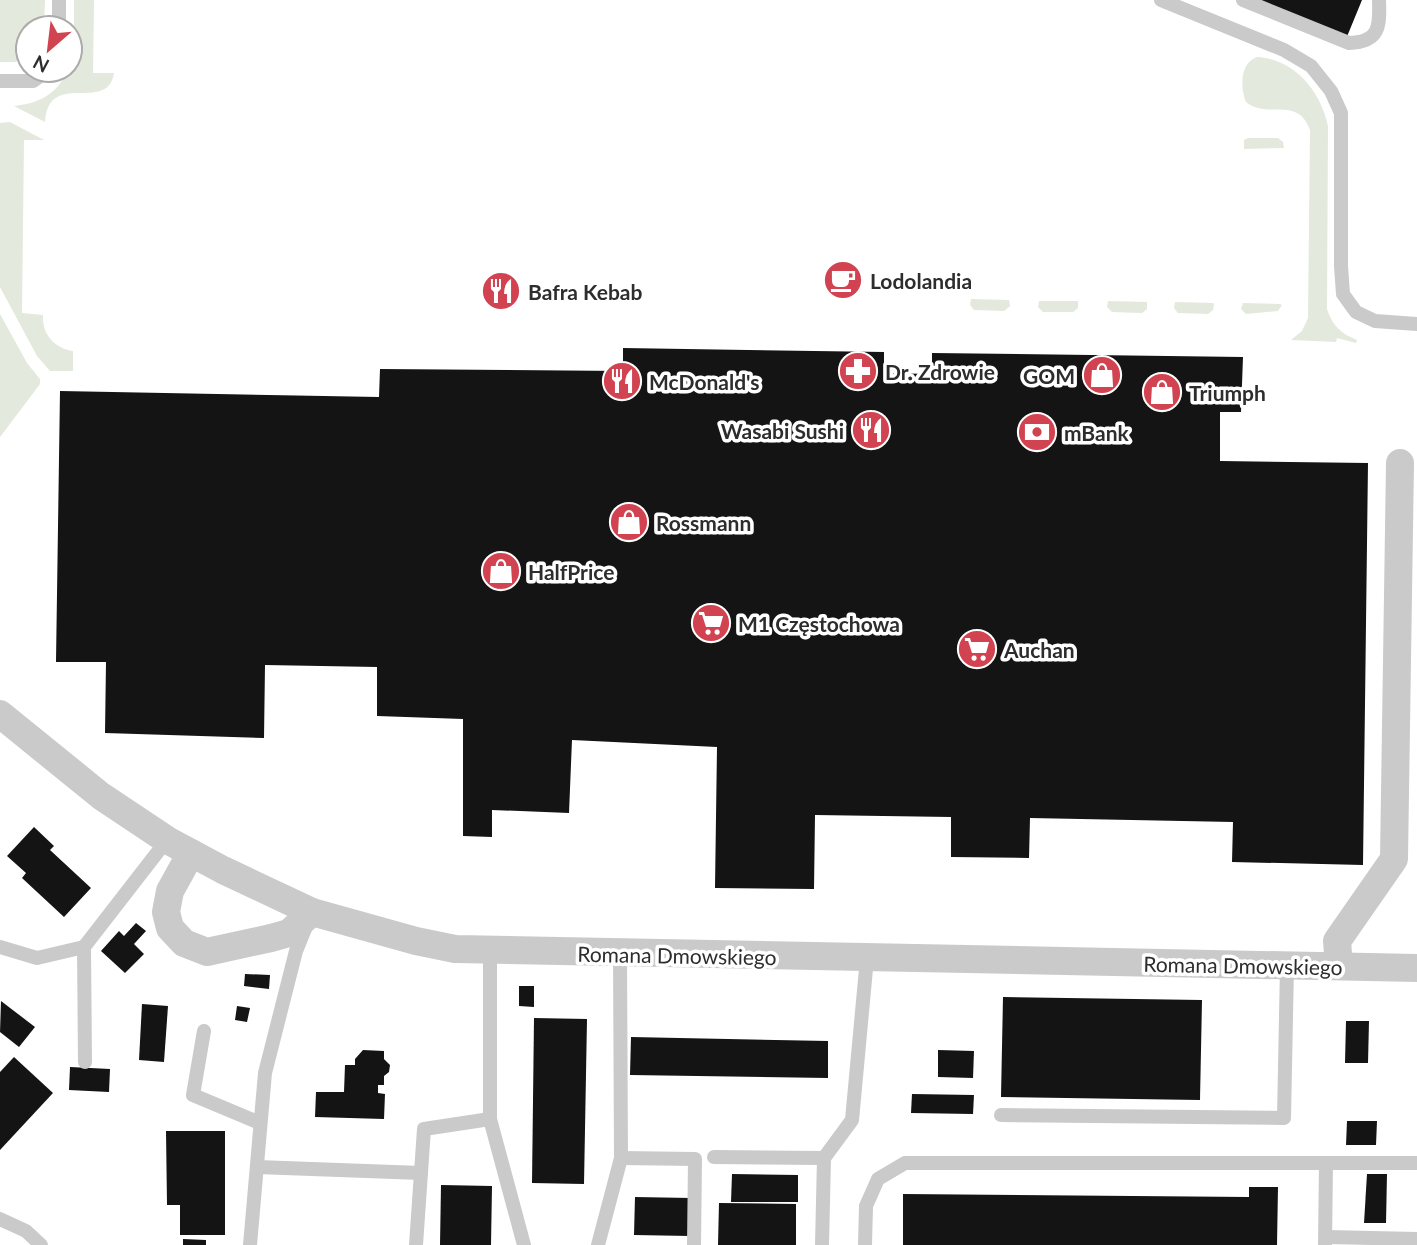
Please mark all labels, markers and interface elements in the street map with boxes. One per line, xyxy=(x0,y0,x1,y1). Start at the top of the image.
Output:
north arrow xyxy=(14,14,84,84)
text: N xyxy=(29,51,53,78)
cafe icon: Lodolandia xyxy=(822,259,864,301)
place label: Lodolandia xyxy=(870,268,972,293)
restaurant icon: Bafra Kebab xyxy=(480,270,522,312)
place label: Bafra Kebab xyxy=(528,279,643,304)
pharmacy icon: Dr. Zdrowie xyxy=(837,350,879,392)
shop icon: GOM xyxy=(1081,354,1123,396)
place label: Dr. Zdrowie xyxy=(885,359,995,384)
restaurant icon: McDonald's xyxy=(601,360,643,402)
place label: GOM xyxy=(1023,363,1075,388)
place label: McDonald's xyxy=(649,369,760,394)
shop icon: Triumph xyxy=(1141,371,1183,413)
place label: Triumph xyxy=(1189,380,1266,405)
restaurant icon: Wasabi Sushi xyxy=(850,409,892,451)
bank icon: mBank xyxy=(1016,411,1058,453)
place label: Wasabi Sushi xyxy=(721,418,844,443)
place label: mBank xyxy=(1064,420,1130,445)
shop icon: Rossmann xyxy=(608,501,650,543)
place label: Rossmann xyxy=(656,510,751,535)
shop icon: HalfPrice xyxy=(480,550,522,592)
place label: HalfPrice xyxy=(528,559,614,584)
supermarket icon: M1 Częstochowa xyxy=(690,602,732,644)
place label: M1 Częstochowa xyxy=(738,611,900,636)
supermarket icon: Auchan xyxy=(956,628,998,670)
place label: Auchan xyxy=(1003,637,1075,662)
street label: Romana Dmowskiego xyxy=(577,941,777,969)
street label: Romana Dmowskiego xyxy=(1143,951,1343,979)

